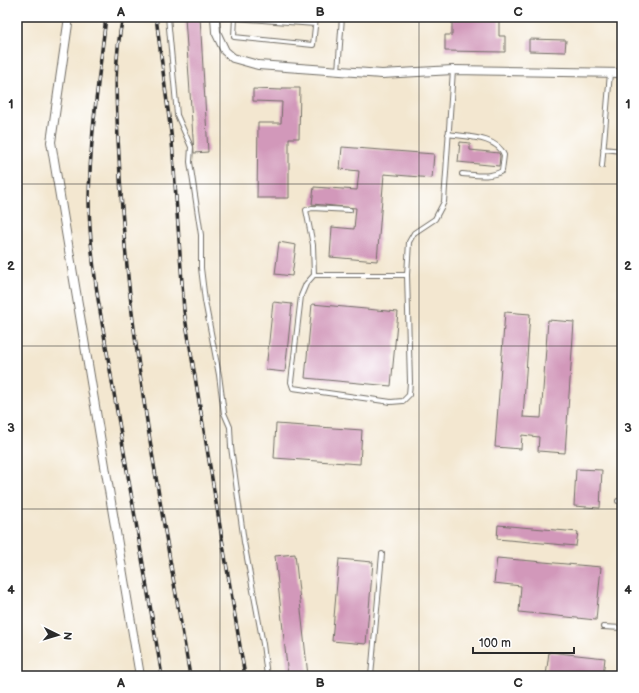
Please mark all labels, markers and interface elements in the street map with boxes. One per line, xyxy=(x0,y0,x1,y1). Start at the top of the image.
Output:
text: A xyxy=(116,4,125,20)
text: B xyxy=(315,4,325,20)
text: C xyxy=(513,4,523,20)
text: 1 xyxy=(8,96,14,112)
text: 1 xyxy=(625,96,631,112)
text: 2 xyxy=(7,258,15,274)
text: 2 xyxy=(624,258,632,274)
text: 3 xyxy=(7,420,15,436)
text: 3 xyxy=(624,420,632,436)
text: 4 xyxy=(7,582,15,598)
text: 4 xyxy=(624,582,632,598)
north arrow xyxy=(38,615,78,655)
scale bar xyxy=(473,629,574,655)
text: N xyxy=(61,631,74,641)
text: 100 m xyxy=(479,636,511,651)
text: A xyxy=(116,675,125,691)
text: B xyxy=(315,675,325,691)
text: C xyxy=(513,675,523,691)

